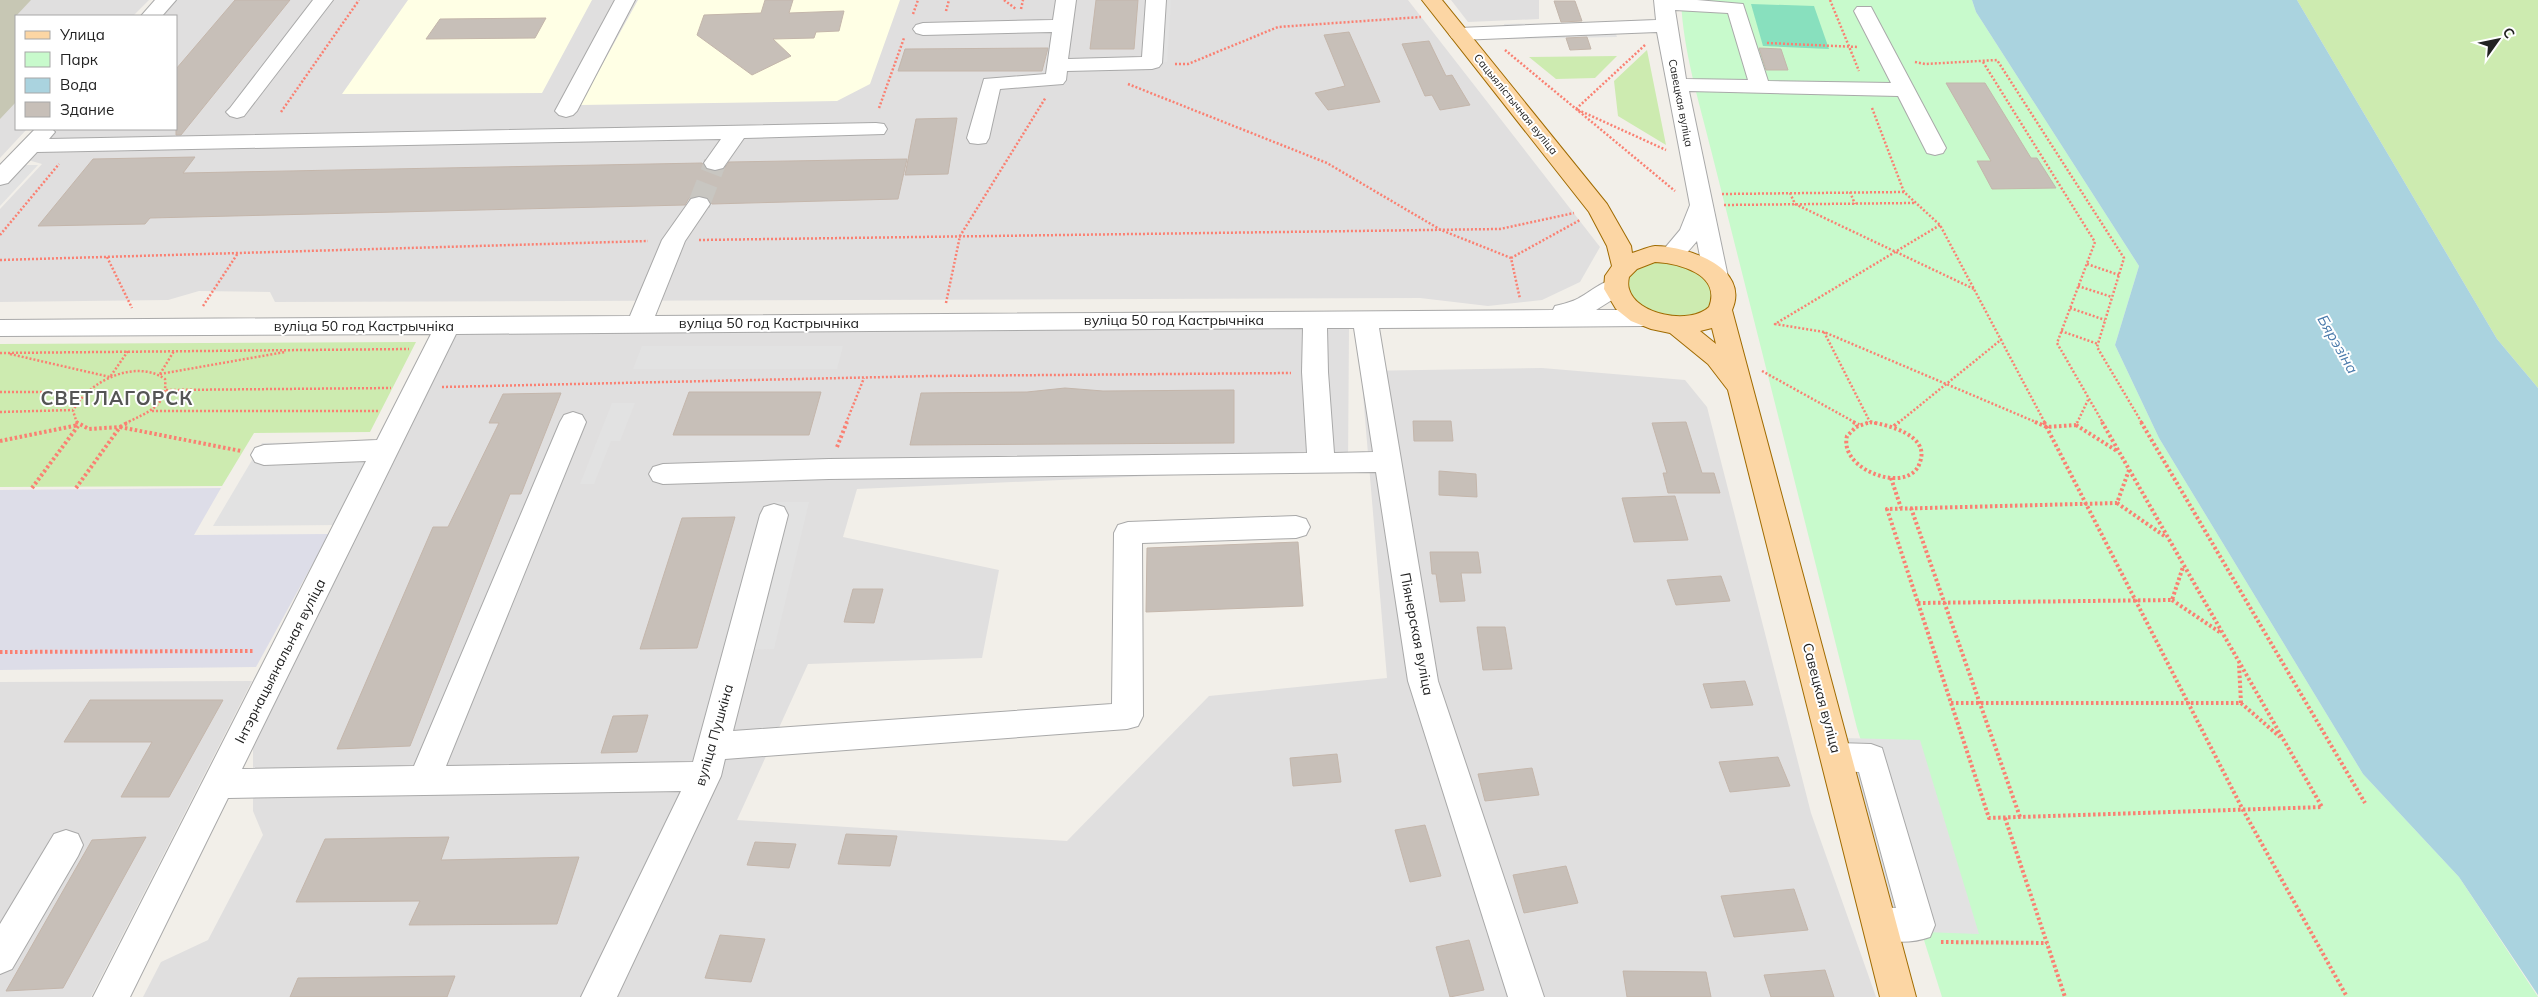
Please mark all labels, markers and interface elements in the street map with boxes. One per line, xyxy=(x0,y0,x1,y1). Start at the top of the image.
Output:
legend xyxy=(15,15,178,130)
north arrow xyxy=(2473,15,2523,65)
text: С xyxy=(2499,24,2519,42)
text: Улица xyxy=(59,25,105,44)
text: Парк xyxy=(60,50,99,69)
street label: Сацыялістычная вуліца xyxy=(1471,51,1561,157)
street label: Савецкая вуліца xyxy=(1666,58,1696,148)
text: Вода xyxy=(60,75,97,94)
text: Здание xyxy=(60,100,114,119)
street label: вуліца 50 год Кастрычніка xyxy=(1084,311,1264,329)
water label: Бярэзіна xyxy=(2314,311,2362,377)
street label: вуліца 50 год Кастрычніка xyxy=(679,314,859,332)
street label: вуліца 50 год Кастрычніка xyxy=(274,317,454,335)
district label: СВЕТЛАГОРСК xyxy=(41,386,193,410)
street label: Піянерская вуліца xyxy=(1396,571,1438,697)
street label: Інтэрнацыянальная вуліца xyxy=(231,576,329,746)
street label: Савецкая вуліца xyxy=(1799,641,1845,755)
street label: вуліца Пушкіна xyxy=(691,682,737,788)

